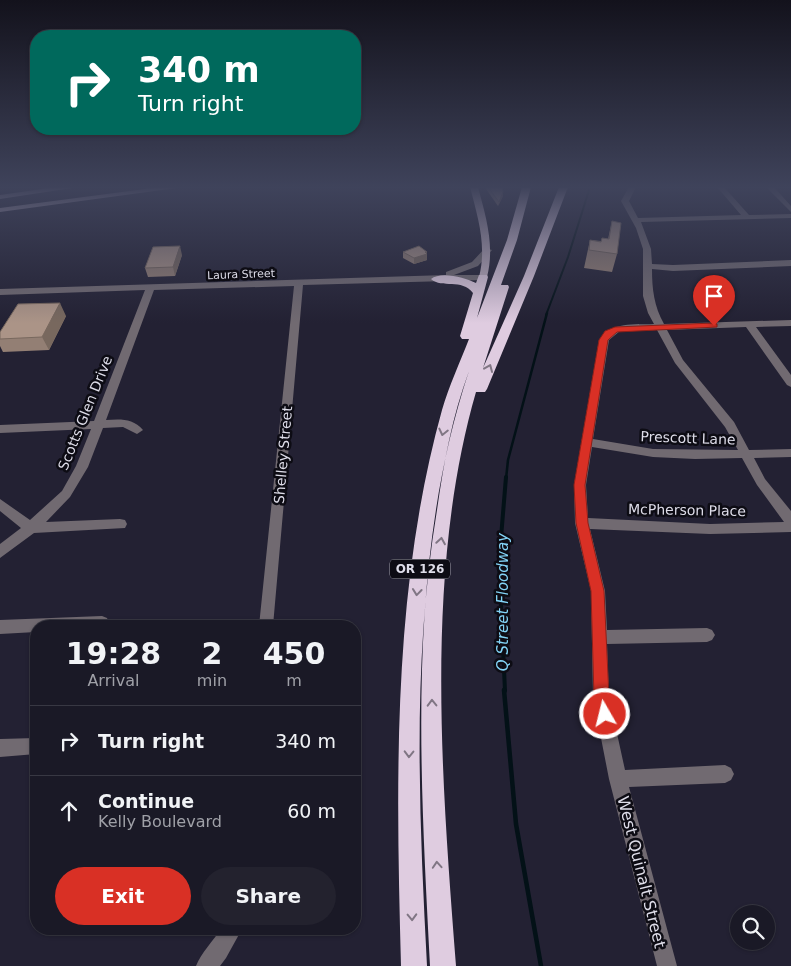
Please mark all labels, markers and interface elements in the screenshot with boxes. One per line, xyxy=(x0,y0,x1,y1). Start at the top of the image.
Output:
icon: right xyxy=(55,50,120,115)
text: 340 m xyxy=(138,50,260,90)
text: Turn right xyxy=(138,91,243,116)
street label: Laura Street xyxy=(207,267,276,282)
pin xyxy=(693,275,735,326)
icon: arrive xyxy=(700,282,728,310)
street label: Scotts Glen Drive xyxy=(55,354,115,472)
one-way arrow xyxy=(482,364,493,373)
street label: Shelley Street xyxy=(271,405,295,505)
one-way arrow xyxy=(439,428,449,437)
street label: Prescott Lane xyxy=(640,428,736,448)
street label: McPherson Place xyxy=(628,501,746,519)
water label: Q Street Floodway xyxy=(494,532,512,671)
one-way arrow xyxy=(435,536,446,544)
road number: OR 126 xyxy=(390,560,450,578)
one-way arrow xyxy=(412,589,423,597)
text: 19:28 xyxy=(66,636,161,671)
text: 2 xyxy=(201,636,222,671)
text: 450 xyxy=(263,636,325,671)
text: Arrival xyxy=(87,671,139,690)
text: min xyxy=(197,671,227,690)
text: m xyxy=(286,671,302,690)
position arrow xyxy=(578,687,630,739)
one-way arrow xyxy=(427,698,437,706)
icon: right xyxy=(55,727,83,755)
text: Turn right xyxy=(98,730,204,752)
text: 340 m xyxy=(275,730,336,752)
one-way arrow xyxy=(404,751,414,759)
text: Continue xyxy=(98,790,194,812)
street label: West Quinalt Street xyxy=(613,794,670,950)
icon: ahead xyxy=(55,797,83,825)
text: 60 m xyxy=(287,800,336,822)
text: Kelly Boulevard xyxy=(98,812,222,831)
one-way arrow xyxy=(431,861,442,869)
button: Exit xyxy=(55,867,191,925)
button: Share xyxy=(201,867,336,925)
map controls xyxy=(730,905,775,950)
button: search xyxy=(730,905,775,950)
one-way arrow xyxy=(407,913,418,921)

